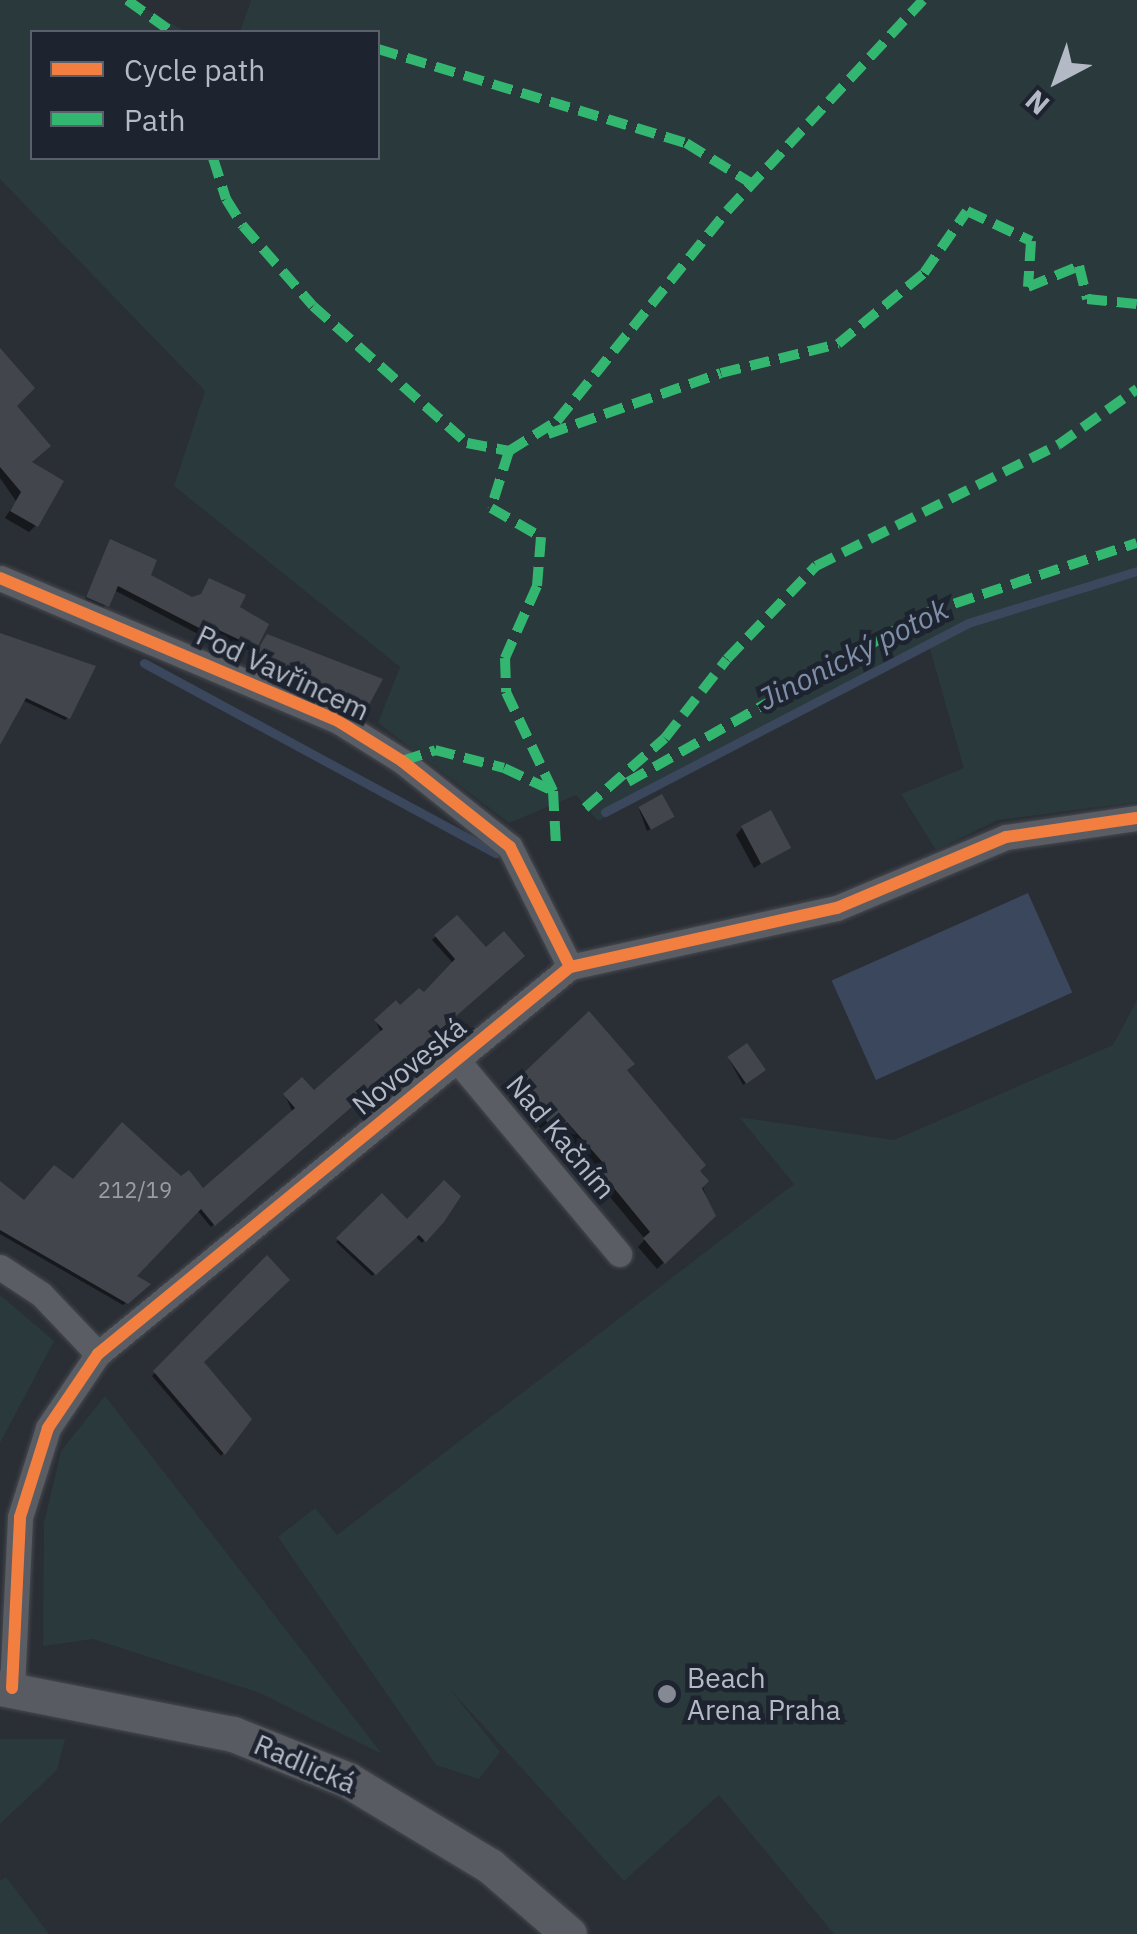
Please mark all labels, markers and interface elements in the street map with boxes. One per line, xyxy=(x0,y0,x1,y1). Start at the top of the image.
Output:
legend xyxy=(30,30,380,160)
north arrow xyxy=(1007,30,1107,130)
text: Cycle path xyxy=(124,50,265,89)
text: N xyxy=(1017,82,1057,124)
text: Path xyxy=(124,100,185,139)
water label: Jinonický potok xyxy=(752,591,954,717)
street label: Pod Vavřincem xyxy=(191,618,375,728)
street label: Novoveská xyxy=(345,1010,473,1122)
street label: Nad Kačním xyxy=(499,1068,623,1206)
house number: 212/19 xyxy=(98,1177,172,1203)
place label: Beach Arena Praha xyxy=(687,1661,841,1727)
marker: Beach Arena Praha xyxy=(656,1683,678,1705)
street label: Radlická xyxy=(249,1728,361,1800)

